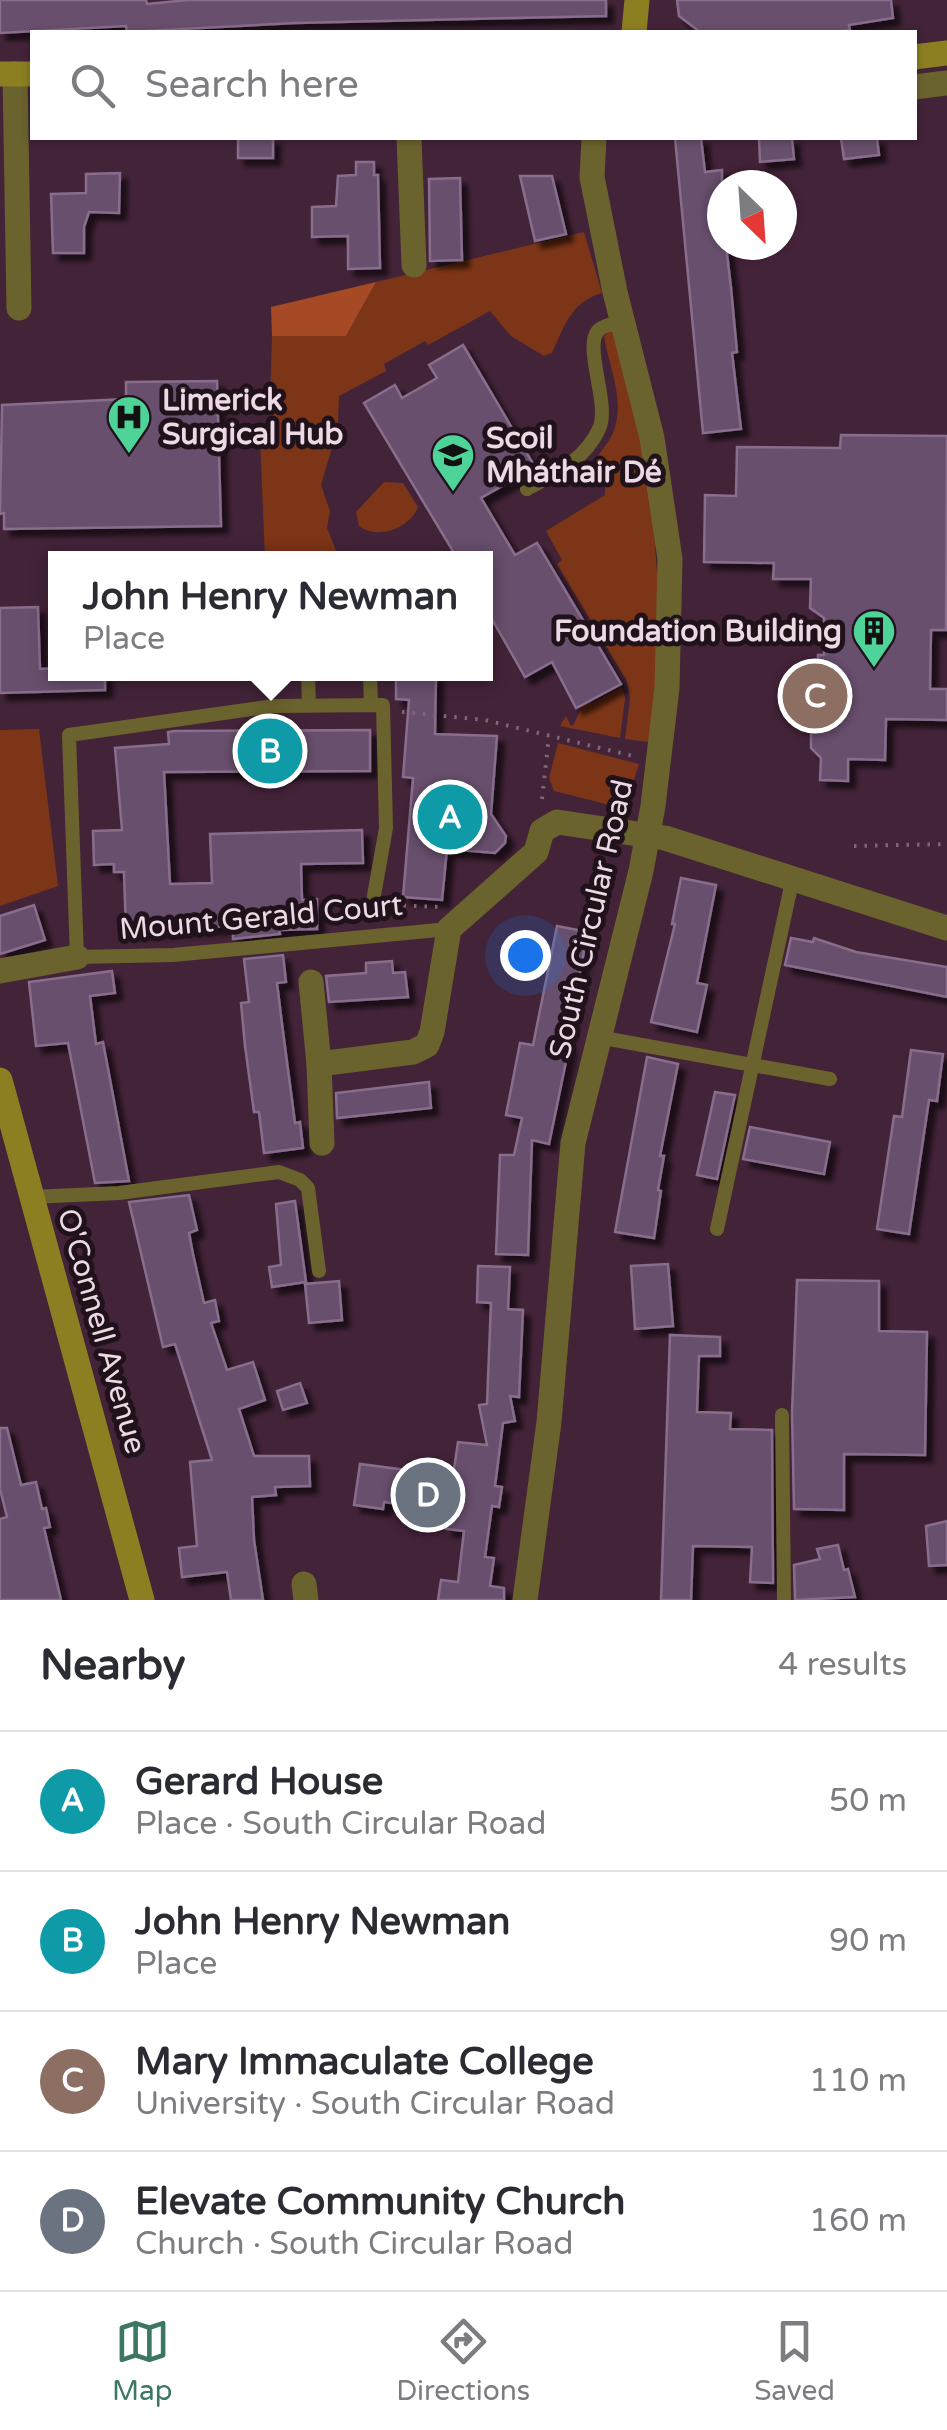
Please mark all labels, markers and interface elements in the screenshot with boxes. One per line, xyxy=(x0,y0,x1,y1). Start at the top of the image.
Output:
search box xyxy=(30,30,917,140)
icon: search xyxy=(65,58,120,113)
text: Search here xyxy=(145,62,359,108)
north arrow xyxy=(707,170,797,260)
place label: Limerick Surgical Hub xyxy=(162,382,344,453)
hospital icon: Limerick Surgical Hub xyxy=(106,394,152,455)
place label: Scoil Mháthair Dé xyxy=(486,420,662,491)
school or university icon: Scoil Mháthair Dé xyxy=(430,432,476,493)
popup xyxy=(48,551,493,681)
text: John Henry Newman xyxy=(83,574,458,620)
building icon: Foundation Building xyxy=(851,608,897,669)
place label: Foundation Building xyxy=(554,613,842,650)
text: Place xyxy=(83,620,165,658)
pin: C xyxy=(782,658,848,734)
pin: B xyxy=(238,714,302,788)
street label: South Circular Road xyxy=(541,776,642,1062)
pin: A xyxy=(418,780,482,854)
street label: Mount Gerald Court xyxy=(118,887,404,948)
your location xyxy=(500,930,551,981)
street label: O'Connell Avenue xyxy=(49,1204,154,1458)
pin: D xyxy=(396,1458,460,1532)
text: Nearby xyxy=(40,1640,185,1691)
text: 4 results xyxy=(778,1646,907,1684)
text: Gerard House xyxy=(135,1759,383,1805)
text: A xyxy=(61,1782,84,1820)
text: 50 m xyxy=(829,1782,907,1820)
text: Place · South Circular Road xyxy=(135,1805,546,1843)
text: John Henry Newman xyxy=(135,1899,510,1945)
text: B xyxy=(61,1922,84,1960)
text: 90 m xyxy=(829,1922,907,1960)
text: Place xyxy=(135,1945,217,1983)
text: Mary Immaculate College xyxy=(135,2039,594,2085)
text: C xyxy=(61,2062,84,2100)
text: 110 m xyxy=(809,2062,907,2100)
text: University · South Circular Road xyxy=(135,2085,615,2123)
text: Elevate Community Church xyxy=(135,2179,625,2225)
text: D xyxy=(60,2202,85,2240)
text: 160 m xyxy=(809,2202,907,2240)
text: Church · South Circular Road xyxy=(135,2225,574,2263)
tab: Map xyxy=(112,2314,172,2408)
tab: Directions xyxy=(396,2314,530,2408)
tab: Saved xyxy=(754,2314,835,2408)

